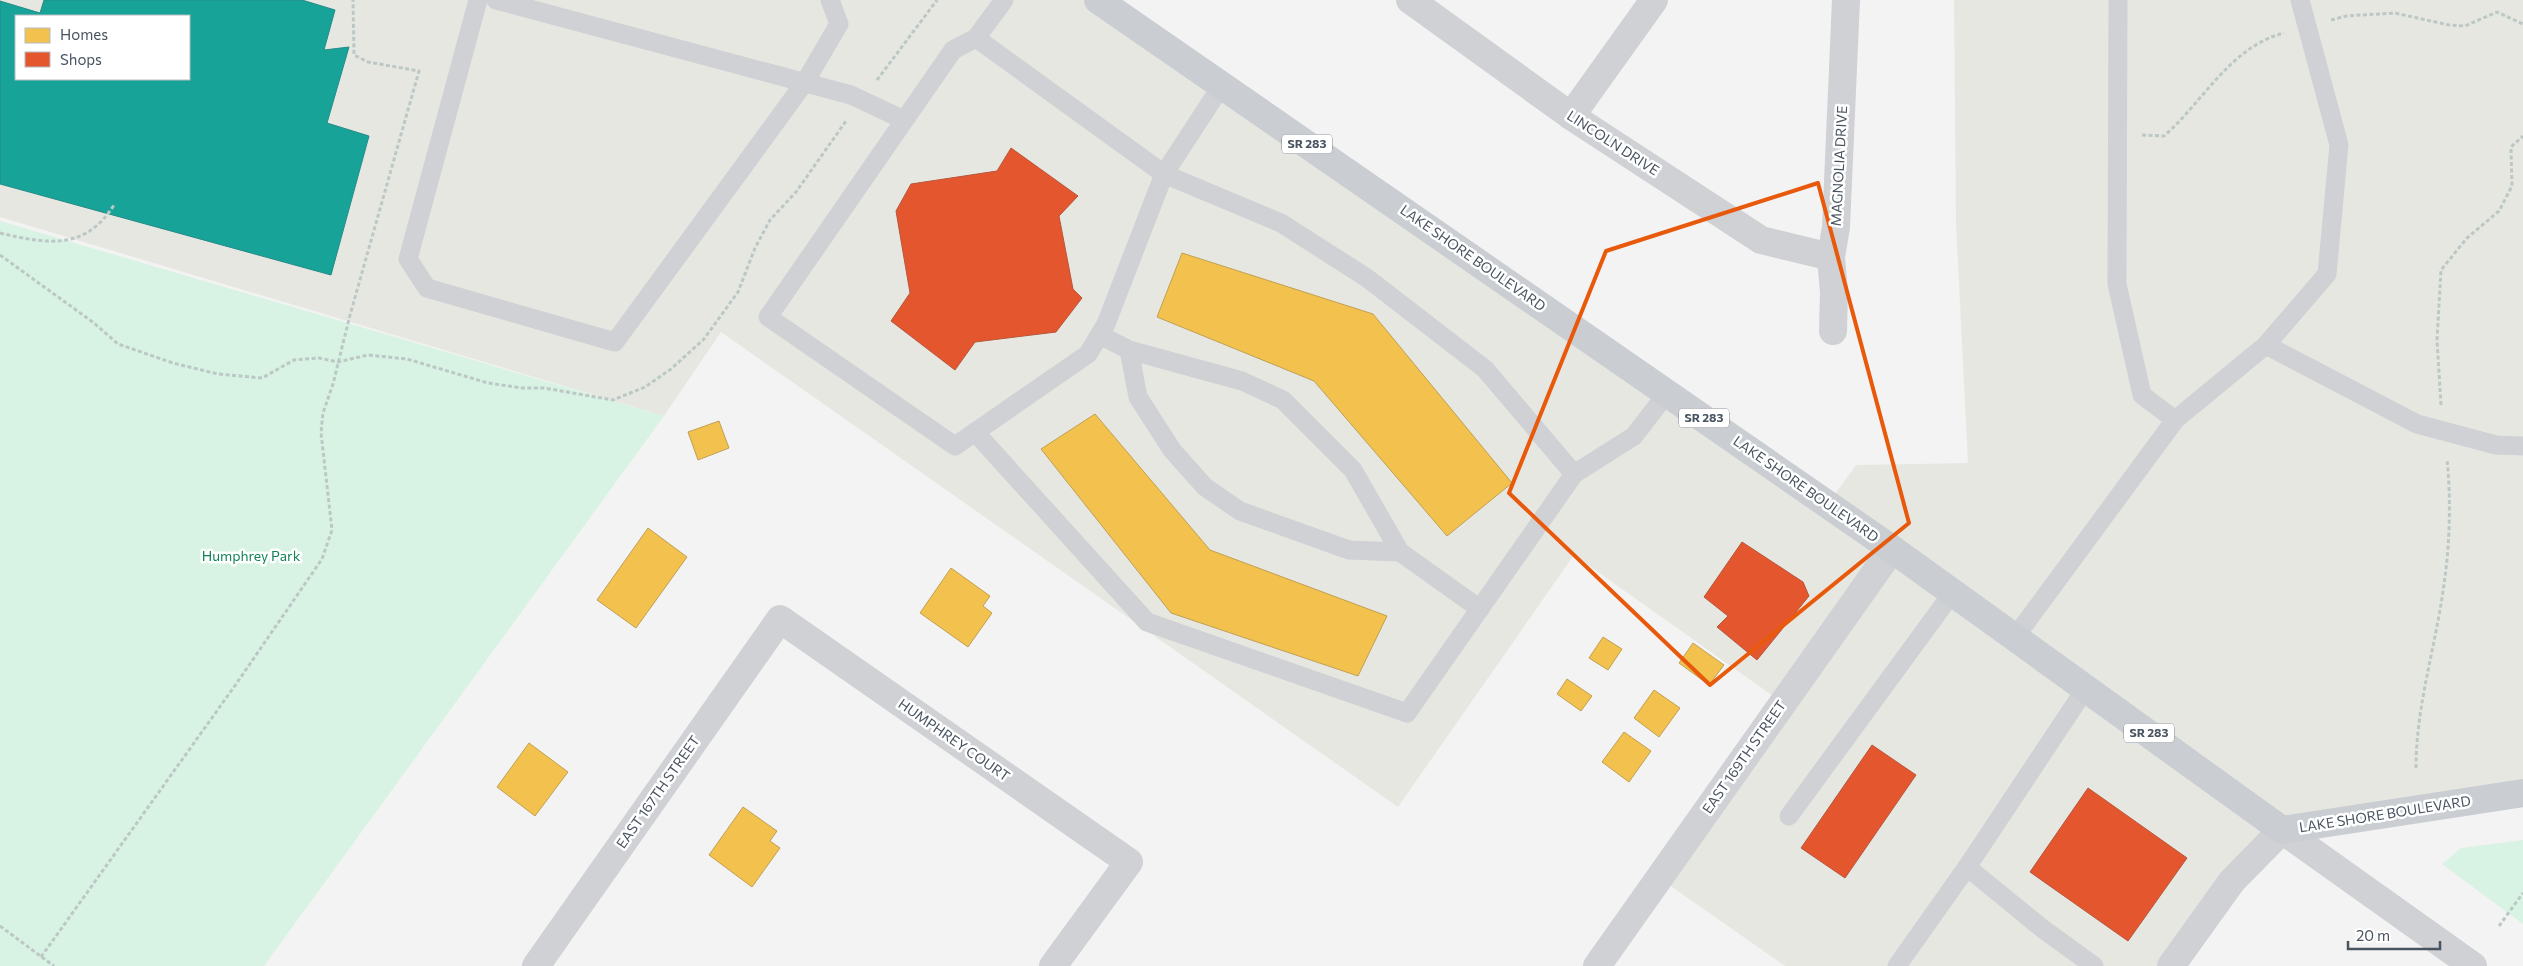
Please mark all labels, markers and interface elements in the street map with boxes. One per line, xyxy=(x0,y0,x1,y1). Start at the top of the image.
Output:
legend xyxy=(15,15,190,80)
text: Homes xyxy=(60,25,108,43)
text: Shops xyxy=(60,50,102,68)
street label: MAGNOLIA DRIVE xyxy=(1827,105,1850,227)
street label: LINCOLN DRIVE xyxy=(1564,107,1662,179)
road number: SR 283 xyxy=(1282,134,1332,154)
street label: LAKE SHORE BOULEVARD xyxy=(1397,201,1549,314)
road number: SR 283 xyxy=(1679,408,1729,428)
street label: LAKE SHORE BOULEVARD xyxy=(1730,432,1882,545)
park label: Humphrey Park xyxy=(202,547,301,564)
street label: HUMPHREY COURT xyxy=(895,695,1013,784)
street label: EAST 169TH STREET xyxy=(1698,697,1789,817)
road number: SR 283 xyxy=(2124,724,2174,742)
street label: EAST 167TH STREET xyxy=(612,732,703,851)
street label: LAKE SHORE BOULEVARD xyxy=(2298,792,2472,835)
scale bar xyxy=(2348,918,2440,950)
text: 20 m xyxy=(2356,926,2390,944)

